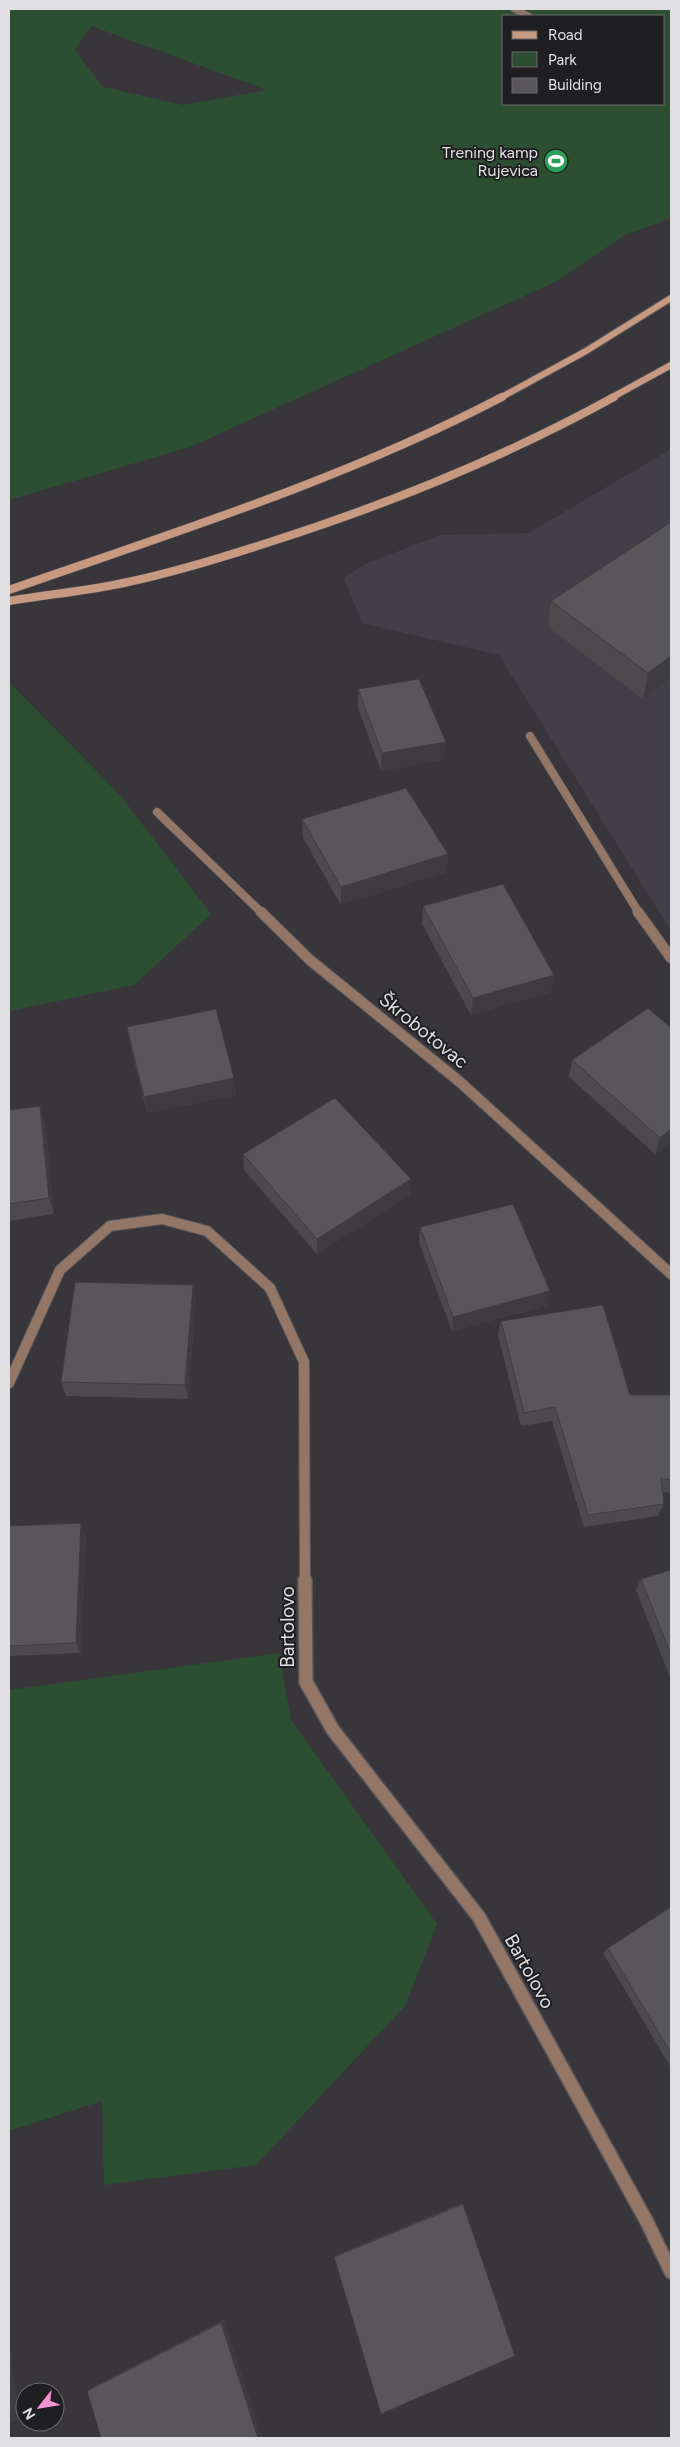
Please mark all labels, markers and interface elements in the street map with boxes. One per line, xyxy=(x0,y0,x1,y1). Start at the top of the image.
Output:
legend xyxy=(502,15,665,105)
text: Road xyxy=(548,26,583,44)
text: Park xyxy=(548,51,577,69)
text: Building xyxy=(548,76,602,94)
place label: Trening kamp Rujevica xyxy=(442,143,538,180)
sports icon: Trening kamp Rujevica xyxy=(543,148,569,174)
street label: Škrobotovac xyxy=(374,987,473,1073)
street label: Bartolovo xyxy=(276,1586,299,1668)
street label: Bartolovo xyxy=(500,1930,559,2012)
north arrow xyxy=(15,2382,65,2432)
text: N xyxy=(19,2404,39,2422)

